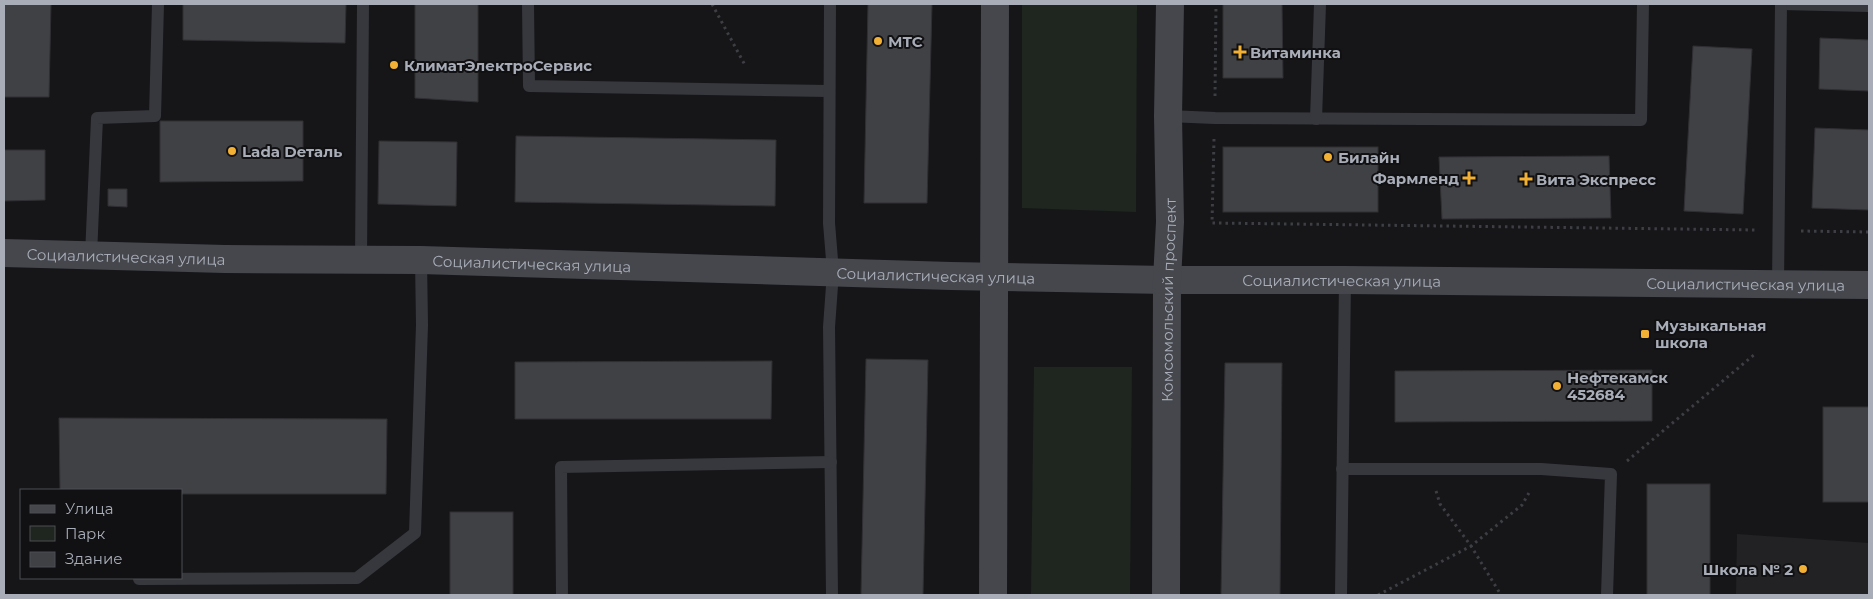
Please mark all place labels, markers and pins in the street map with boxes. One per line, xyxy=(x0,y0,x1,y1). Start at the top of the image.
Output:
place label: МТС xyxy=(888,32,923,51)
marker: МТС xyxy=(872,35,884,47)
place label: Витаминка xyxy=(1250,43,1341,62)
marker: Витаминка xyxy=(1234,46,1246,58)
place label: КлиматЭлектроСервис xyxy=(404,56,592,75)
marker: КлиматЭлектроСервис xyxy=(388,59,400,71)
place label: Lada Dеталь xyxy=(242,142,342,161)
marker: Lada Dеталь xyxy=(226,145,238,157)
place label: Билайн xyxy=(1338,148,1400,167)
marker: Билайн xyxy=(1322,151,1334,163)
place label: Фармленд xyxy=(1372,169,1459,188)
place label: Вита Экспресс xyxy=(1536,170,1656,189)
marker: Фармленд xyxy=(1463,172,1475,184)
marker: Вита Экспресс xyxy=(1520,173,1532,185)
place label: Музыкальная школа xyxy=(1655,316,1766,352)
marker: Музыкальная школа xyxy=(1639,328,1651,340)
place label: Нефтекамск 452684 xyxy=(1567,368,1668,404)
marker: Нефтекамск 452684 xyxy=(1551,380,1563,392)
place label: Школа № 2 xyxy=(1703,560,1793,579)
marker: Школа № 2 xyxy=(1797,563,1809,575)

